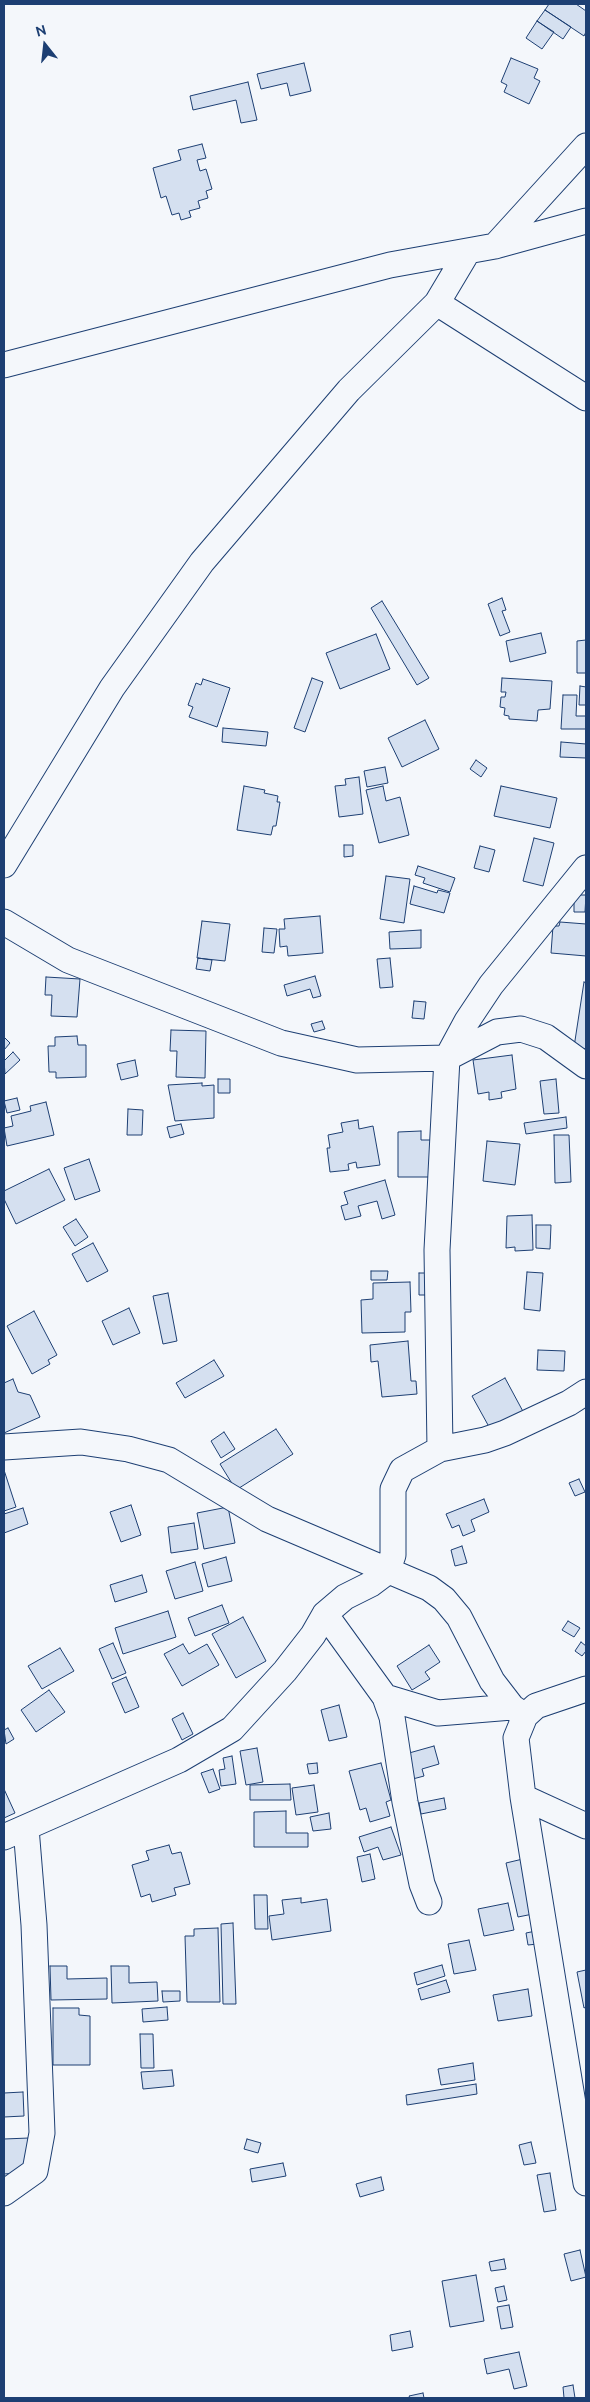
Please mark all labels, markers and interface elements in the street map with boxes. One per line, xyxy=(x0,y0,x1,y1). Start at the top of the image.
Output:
north arrow xyxy=(20,20,70,70)
text: N xyxy=(34,21,48,40)

